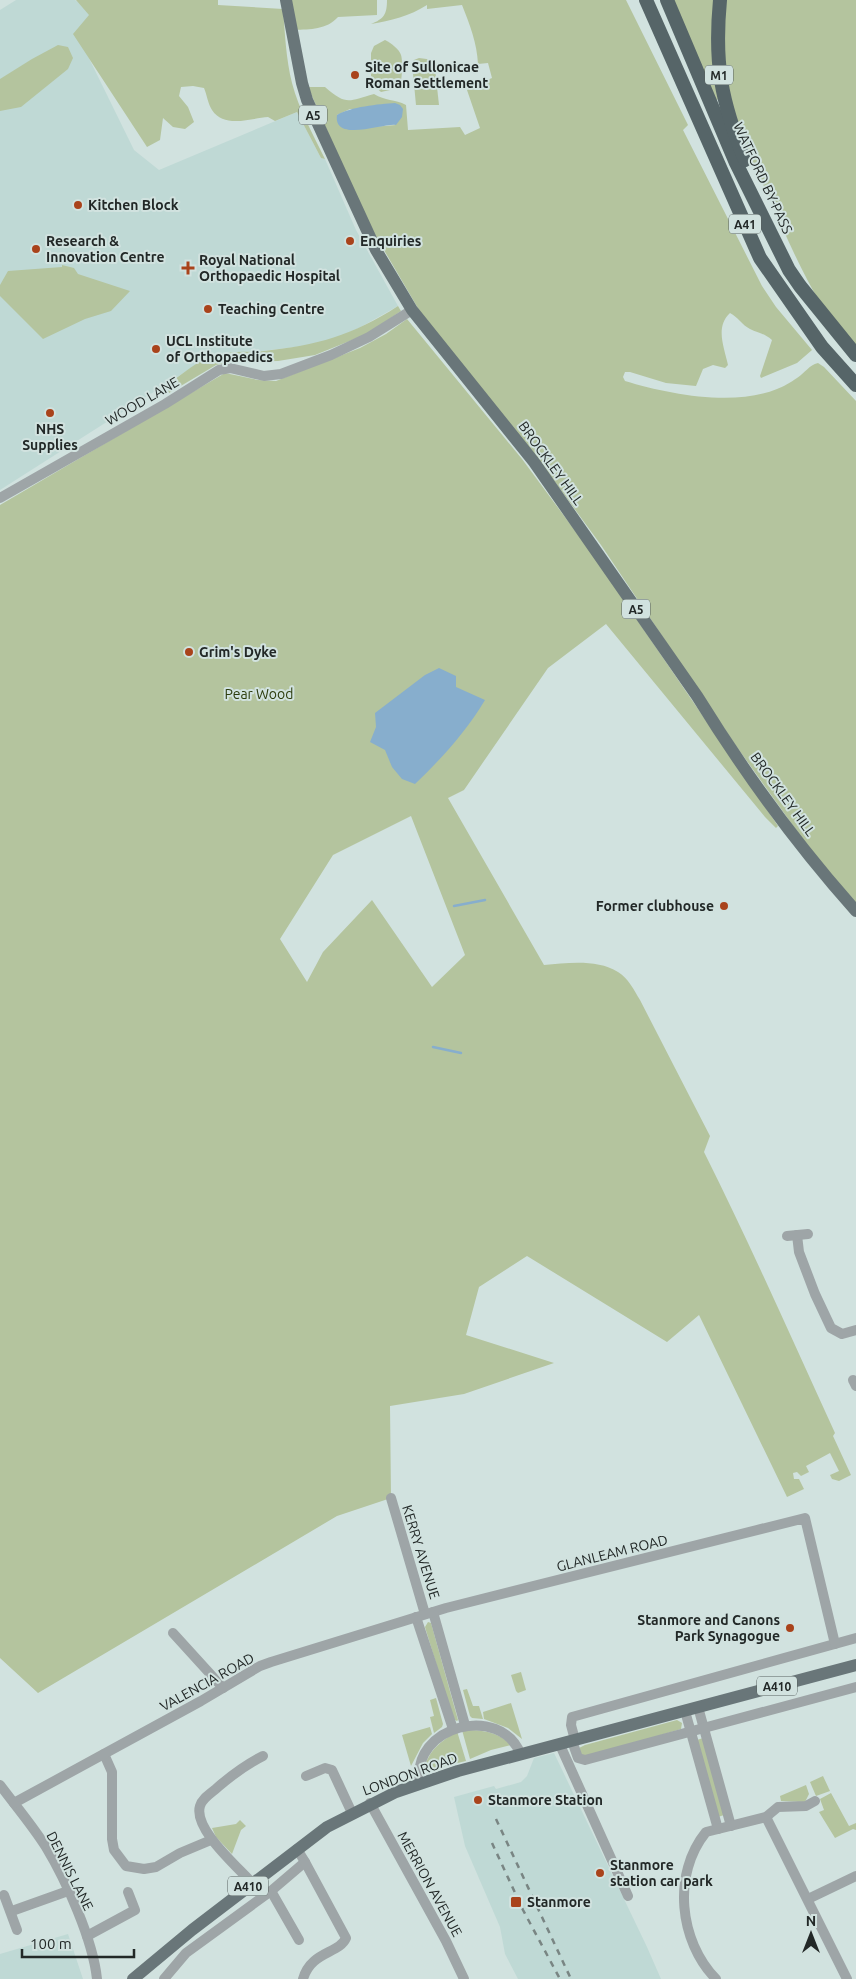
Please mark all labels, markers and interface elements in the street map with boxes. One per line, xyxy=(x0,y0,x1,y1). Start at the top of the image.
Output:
place label: Site of Sullonicae Roman Settlement xyxy=(365,59,488,91)
road number: M1 xyxy=(705,66,733,84)
marker: Site of Sullonicae Roman Settlement xyxy=(349,69,361,81)
road number: A5 xyxy=(299,106,327,124)
street label: WATFORD BY-PASS xyxy=(730,120,796,236)
place label: Kitchen Block xyxy=(88,197,179,213)
marker: Kitchen Block xyxy=(72,199,84,211)
road number: A41 xyxy=(729,214,761,233)
place label: Research & Innovation Centre xyxy=(46,233,165,265)
place label: Enquiries xyxy=(360,233,422,249)
marker: Enquiries xyxy=(344,235,356,247)
marker: Research & Innovation Centre xyxy=(30,243,42,255)
place label: Royal National Orthopaedic Hospital xyxy=(199,252,340,284)
marker: Royal National Orthopaedic Hospital xyxy=(181,261,195,275)
place label: Teaching Centre xyxy=(218,301,325,317)
marker: Teaching Centre xyxy=(202,303,214,315)
place label: UCL Institute of Orthopaedics xyxy=(166,333,273,365)
marker: UCL Institute of Orthopaedics xyxy=(150,343,162,355)
street label: WOOD LANE xyxy=(102,373,182,428)
marker: NHS Supplies xyxy=(44,407,56,419)
street label: BROCKLEY HILL xyxy=(515,418,587,508)
place label: NHS Supplies xyxy=(22,421,78,453)
road number: A5 xyxy=(622,600,650,618)
place label: Grim's Dyke xyxy=(199,644,277,660)
marker: Grim's Dyke xyxy=(183,646,195,658)
park label: Pear Wood xyxy=(225,686,293,702)
street label: BROCKLEY HILL xyxy=(747,749,819,839)
place label: Former clubhouse xyxy=(596,898,714,914)
marker: Former clubhouse xyxy=(718,900,730,912)
street label: KERRY AVENUE xyxy=(399,1503,443,1601)
street label: GLANLEAM ROAD xyxy=(555,1531,669,1575)
place label: Stanmore and Canons Park Synagogue xyxy=(637,1612,780,1644)
marker: Stanmore and Canons Park Synagogue xyxy=(784,1622,796,1634)
street label: VALENCIA ROAD xyxy=(157,1649,257,1714)
road number: A410 xyxy=(757,1676,797,1695)
street label: LONDON ROAD xyxy=(360,1749,460,1799)
place label: Stanmore Station xyxy=(488,1792,603,1808)
marker: Stanmore Station xyxy=(472,1794,484,1806)
street label: DENNIS LANE xyxy=(43,1829,97,1913)
street label: MERRION AVENUE xyxy=(394,1829,466,1939)
place label: Stanmore station car park xyxy=(610,1857,713,1889)
marker: Stanmore station car park xyxy=(594,1867,606,1879)
road number: A410 xyxy=(228,1876,268,1895)
place label: Stanmore xyxy=(527,1894,591,1910)
marker: Stanmore xyxy=(509,1895,523,1909)
north arrow xyxy=(786,1909,836,1959)
text: N xyxy=(806,1913,816,1929)
scale bar xyxy=(22,1926,135,1958)
text: 100 m xyxy=(30,1935,72,1952)

